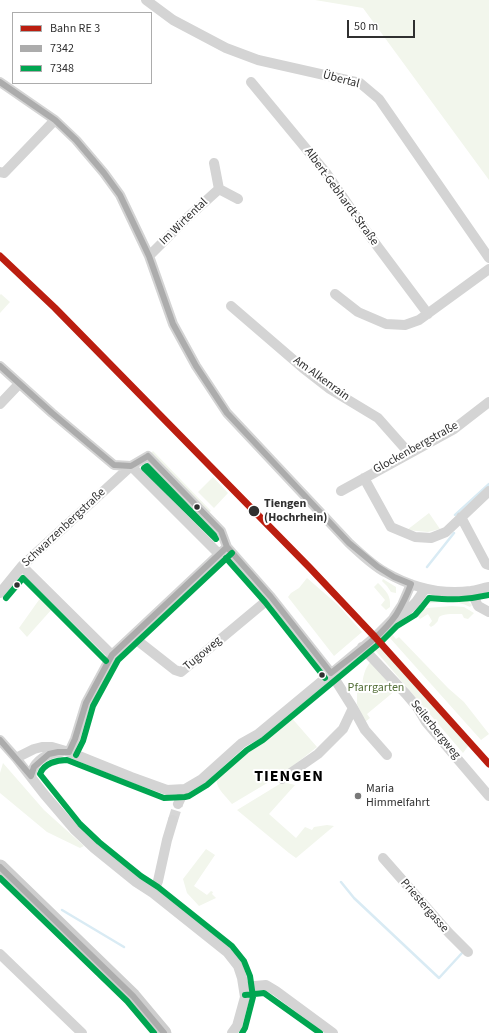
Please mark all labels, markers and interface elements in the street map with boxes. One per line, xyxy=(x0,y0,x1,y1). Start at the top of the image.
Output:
legend xyxy=(12,12,152,84)
scale bar xyxy=(349,12,417,38)
text: 50 m xyxy=(354,18,378,35)
text: Bahn RE 3 xyxy=(50,20,100,37)
text: 7342 xyxy=(50,40,74,57)
text: 7348 xyxy=(50,60,74,77)
street label: Übertal xyxy=(321,68,361,92)
street label: Albert-Gebhardt-Straße xyxy=(301,145,381,249)
street label: Im Wirtental xyxy=(157,196,211,248)
street label: Am Alkenrain xyxy=(290,354,352,404)
street label: Glockenbergstraße xyxy=(371,419,461,477)
street label: Schwarzenbergstraße xyxy=(19,486,109,570)
place label: Tiengen (Hochrhein) xyxy=(264,497,327,525)
unlabelled marker xyxy=(192,502,202,512)
marker: Tiengen (Hochrhein) xyxy=(247,504,261,518)
unlabelled marker xyxy=(12,580,22,590)
street label: Tugoweg xyxy=(181,634,225,674)
unlabelled marker xyxy=(317,670,327,680)
park label: Pfarrgarten xyxy=(348,681,404,695)
street label: Seilerbergweg xyxy=(407,698,463,762)
district label: TIENGEN xyxy=(254,767,324,787)
place label: Maria Himmelfahrt xyxy=(366,782,430,810)
marker: Maria Himmelfahrt xyxy=(353,791,363,801)
street label: Priestergasse xyxy=(397,876,451,936)

